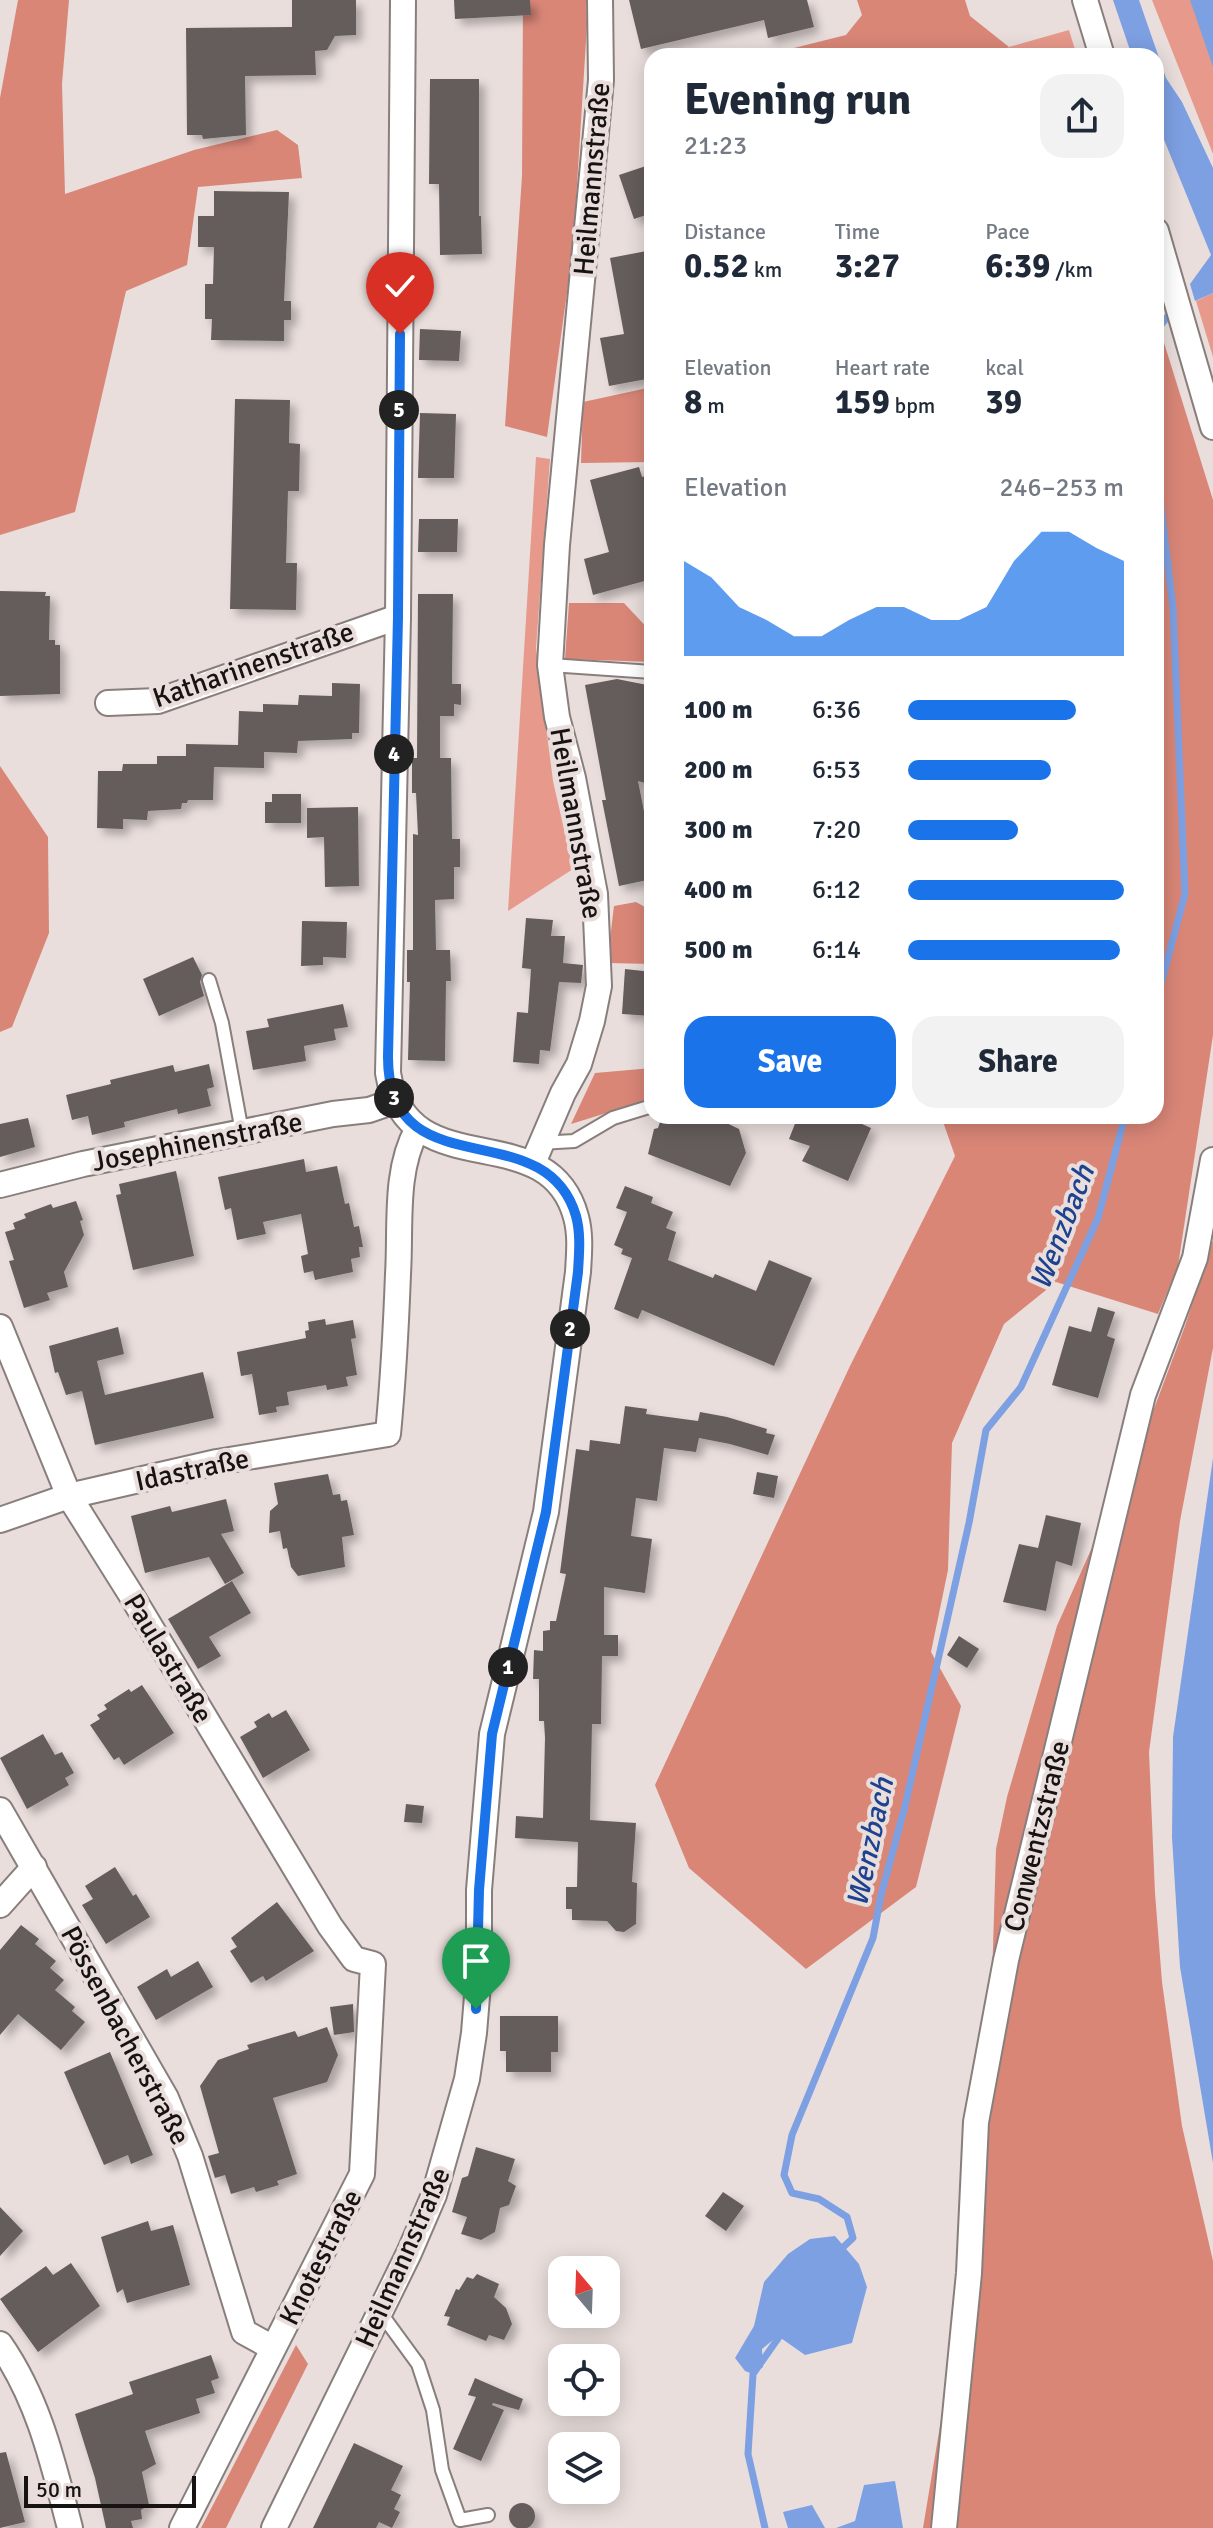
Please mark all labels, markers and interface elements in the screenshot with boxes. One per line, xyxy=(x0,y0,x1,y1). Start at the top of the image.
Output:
text: Evening run xyxy=(684,73,911,127)
button: share xyxy=(1040,74,1124,158)
street label: Heilmannstraße xyxy=(567,81,617,277)
text: 21:23 xyxy=(684,130,747,162)
text: Distance xyxy=(684,218,766,245)
text: Time xyxy=(835,218,880,245)
text: Pace xyxy=(985,218,1030,245)
text: 0.52 xyxy=(684,245,749,287)
text: 3:27 xyxy=(835,245,900,287)
text: 6:39 xyxy=(985,245,1050,287)
pin xyxy=(366,252,434,334)
text: km xyxy=(749,256,782,283)
text: /km xyxy=(1050,256,1093,283)
icon: check xyxy=(378,264,422,308)
text: Elevation xyxy=(684,354,772,381)
text: Heart rate xyxy=(835,354,930,381)
text: kcal xyxy=(985,354,1024,381)
text: 8 xyxy=(684,381,702,423)
text: 159 xyxy=(835,381,890,423)
text: 39 xyxy=(985,381,1022,423)
pin: 5 xyxy=(379,390,419,430)
text: m xyxy=(702,392,725,419)
text: bpm xyxy=(890,392,935,419)
text: 5 xyxy=(393,396,405,423)
text: Elevation xyxy=(684,472,788,504)
text: 246–253 m xyxy=(1000,472,1124,504)
street label: Katharinenstraße xyxy=(148,615,358,715)
text: 100 m xyxy=(684,694,753,726)
text: 6:36 xyxy=(812,694,861,726)
street label: Heilmannstraße xyxy=(542,725,610,921)
pin: 4 xyxy=(374,734,414,774)
text: 4 xyxy=(388,740,400,767)
text: 200 m xyxy=(684,754,753,786)
text: 6:53 xyxy=(812,754,861,786)
text: 300 m xyxy=(684,814,753,846)
text: 7:20 xyxy=(812,814,861,846)
text: 400 m xyxy=(684,874,753,906)
text: 6:12 xyxy=(812,874,861,906)
text: 500 m xyxy=(684,934,753,966)
text: 6:14 xyxy=(812,934,861,966)
button: Save xyxy=(684,1016,896,1108)
button: Share xyxy=(912,1016,1124,1108)
pin: 3 xyxy=(374,1078,414,1118)
text: 3 xyxy=(388,1084,400,1111)
street label: Josephinenstraße xyxy=(89,1105,305,1179)
water label: Wenzbach xyxy=(1022,1159,1103,1295)
pin: 2 xyxy=(550,1309,590,1349)
text: 2 xyxy=(564,1315,576,1342)
street label: Idastraße xyxy=(132,1441,252,1499)
street label: Paulastraße xyxy=(116,1588,220,1729)
pin: 1 xyxy=(488,1647,528,1687)
text: 1 xyxy=(502,1653,514,1680)
street label: Conwentzstraße xyxy=(997,1737,1077,1935)
water label: Wenzbach xyxy=(839,1774,902,1910)
street label: Pössenbacherstraße xyxy=(53,1920,197,2151)
pin xyxy=(442,1927,510,2009)
icon: arrive xyxy=(454,1939,498,1983)
street label: Heilmannstraße xyxy=(348,2162,458,2353)
street label: Knotestraße xyxy=(272,2184,370,2331)
north arrow xyxy=(548,2256,620,2328)
map controls xyxy=(548,2256,620,2504)
button: locate xyxy=(548,2344,620,2416)
button: layers xyxy=(548,2432,620,2504)
scale bar xyxy=(24,2472,196,2508)
text: 50 m xyxy=(36,2476,82,2503)

